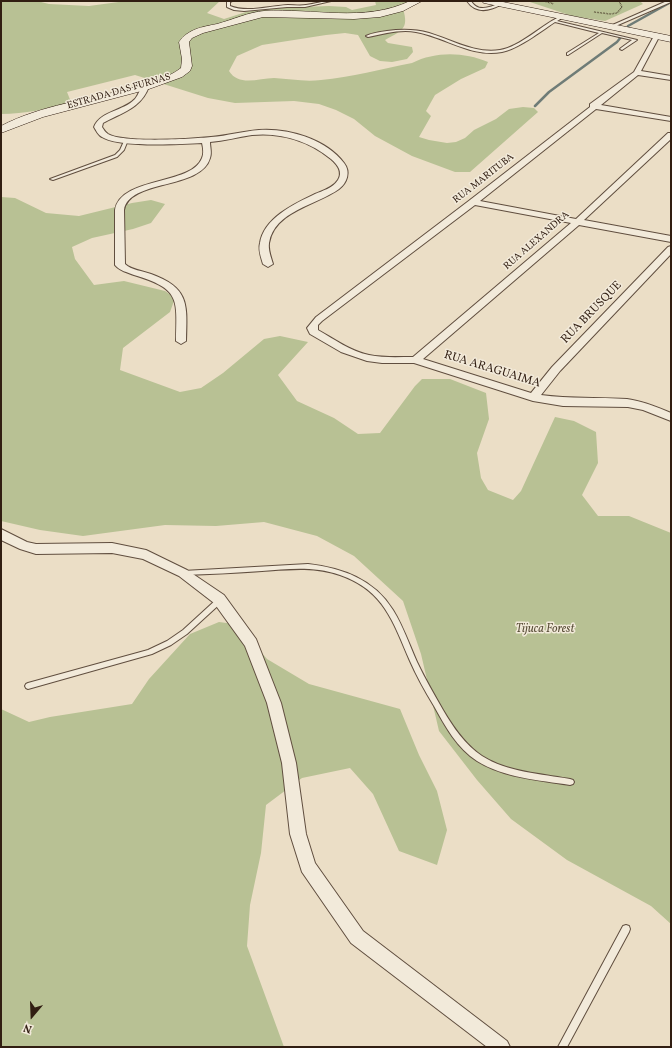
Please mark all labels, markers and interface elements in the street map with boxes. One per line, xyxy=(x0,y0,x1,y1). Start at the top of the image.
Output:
street label: ESTRADA DAS FURNAS xyxy=(66,71,172,113)
street label: RUA MARITUBA xyxy=(451,151,517,207)
street label: RUA ALEXANDRA xyxy=(502,209,572,273)
street label: RUA BRUSQUE xyxy=(559,279,625,347)
street label: RUA ARAGUAIMA xyxy=(442,348,542,392)
park label: Tijuca Forest xyxy=(516,623,574,637)
north arrow xyxy=(12,996,52,1036)
text: N xyxy=(22,1019,34,1036)

